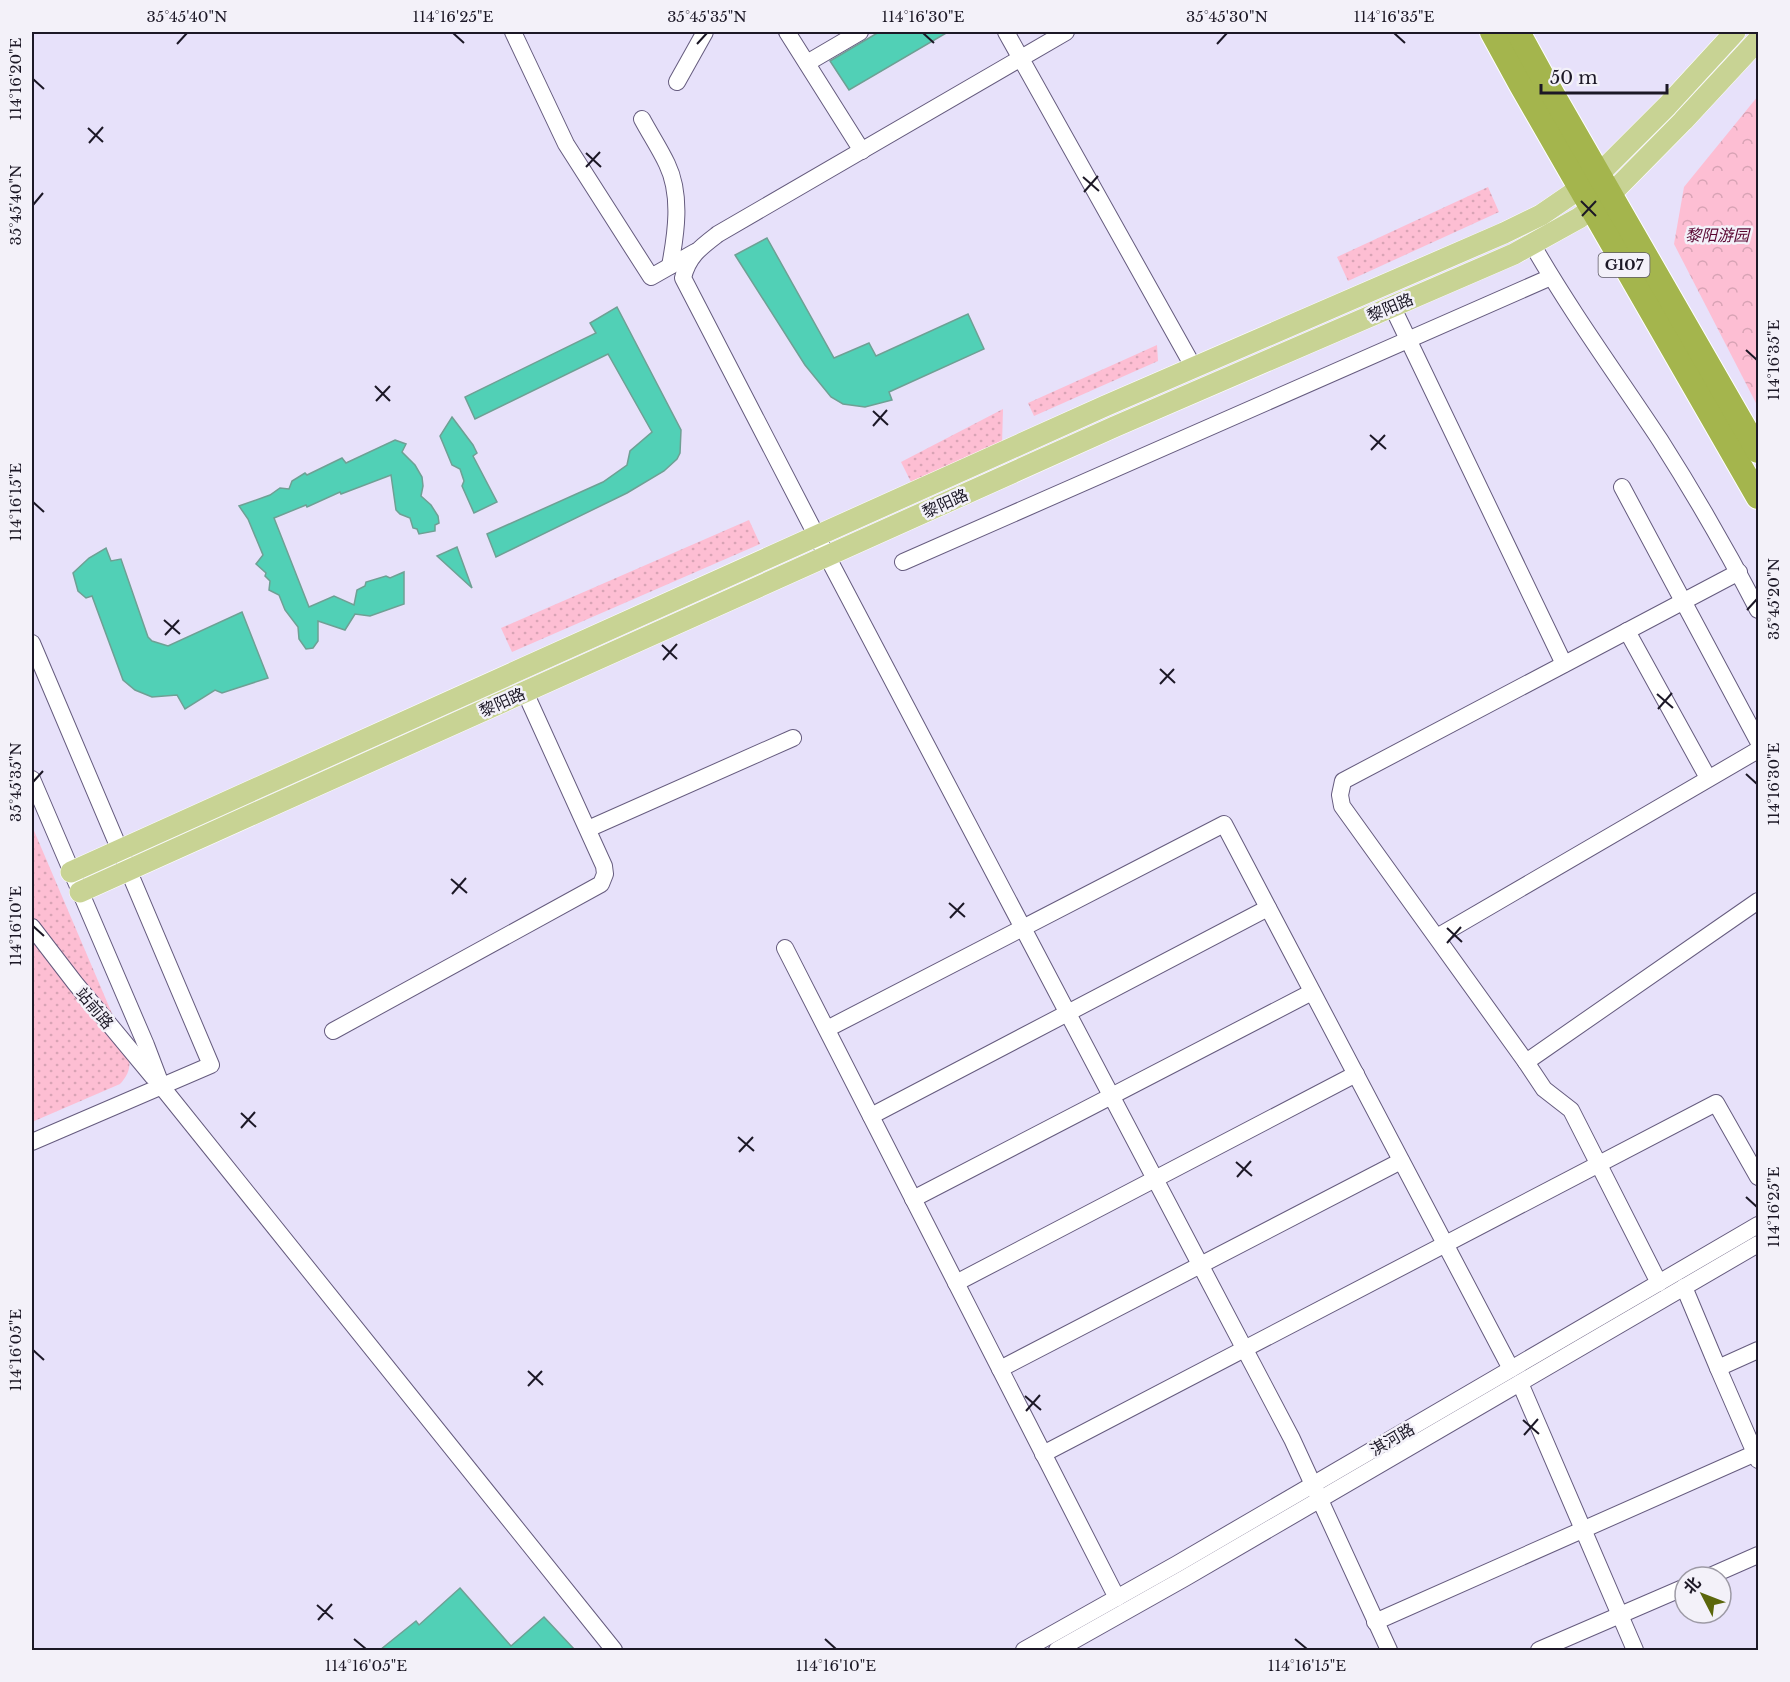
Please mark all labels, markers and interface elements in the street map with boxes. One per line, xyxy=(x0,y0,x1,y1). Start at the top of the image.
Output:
text: 35°45'40"N xyxy=(147,7,227,26)
text: 114°16'25"E xyxy=(413,7,494,26)
text: 35°45'35"N xyxy=(667,7,747,26)
text: 114°16'30"E xyxy=(881,7,965,26)
text: 35°45'30"N xyxy=(1186,7,1268,26)
text: 114°16'35"E xyxy=(1354,7,1435,26)
text: 114°16'20"E xyxy=(6,37,25,121)
scale bar xyxy=(1541,57,1667,95)
text: 50 m xyxy=(1550,67,1598,89)
text: 35°45'40"N xyxy=(6,165,25,245)
park label: 黎阳游园 xyxy=(1685,225,1751,245)
road number: G107 xyxy=(1598,253,1650,277)
street label: 黎阳路 xyxy=(1364,288,1416,326)
text: 114°16'35"E xyxy=(1764,319,1783,400)
text: 114°16'15"E xyxy=(6,463,25,541)
street label: 黎阳路 xyxy=(919,484,971,522)
text: 35°45'20"N xyxy=(1764,558,1783,640)
street label: 黎阳路 xyxy=(476,683,528,721)
text: 35°45'35"N xyxy=(6,742,25,822)
text: 114°16'30"E xyxy=(1764,742,1783,826)
text: 114°16'10"E xyxy=(6,886,25,966)
street label: 站前路 xyxy=(72,983,118,1033)
text: 114°16'25"E xyxy=(1764,1166,1783,1247)
text: 114°16'05"E xyxy=(6,1309,25,1391)
street label: 淇河路 xyxy=(1366,1418,1418,1460)
north arrow xyxy=(1673,1565,1733,1625)
text: 北 xyxy=(1679,1572,1705,1598)
text: 114°16'05"E xyxy=(325,1656,407,1675)
text: 114°16'10"E xyxy=(796,1656,876,1675)
text: 114°16'15"E xyxy=(1268,1656,1346,1675)

